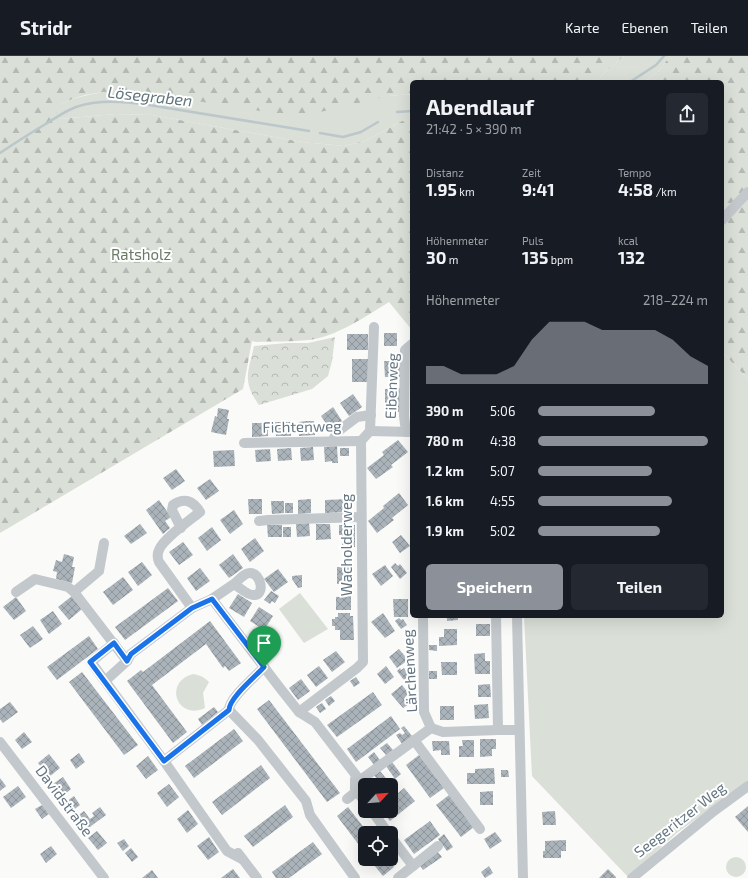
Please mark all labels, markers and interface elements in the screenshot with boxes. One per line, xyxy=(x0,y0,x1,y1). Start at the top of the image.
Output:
text: Stridr xyxy=(20,16,72,39)
text: Karte xyxy=(565,19,600,36)
text: Ebenen xyxy=(622,19,669,36)
text: Teilen xyxy=(691,19,728,36)
water label: Lösegraben xyxy=(107,82,193,109)
text: Abendlauf xyxy=(426,93,534,119)
button: share xyxy=(666,93,708,135)
text: 21:42 · 5 × 390 m xyxy=(426,121,522,137)
text: Distanz xyxy=(426,166,464,179)
text: Zeit xyxy=(522,166,541,179)
text: Tempo xyxy=(618,166,651,179)
text: 1.95 xyxy=(426,179,457,199)
text: 9:41 xyxy=(522,179,555,199)
text: 4:58 xyxy=(618,179,653,199)
text: km xyxy=(457,185,475,198)
text: /km xyxy=(653,185,677,198)
text: Höhenmeter xyxy=(426,234,488,247)
text: Puls xyxy=(522,234,544,247)
text: kcal xyxy=(618,234,638,247)
park label: Ratsholz xyxy=(111,245,171,263)
text: 30 xyxy=(426,247,446,267)
text: 135 xyxy=(522,247,548,267)
text: 132 xyxy=(618,247,645,267)
text: m xyxy=(446,253,458,266)
text: bpm xyxy=(548,253,573,266)
text: Höhenmeter xyxy=(426,292,500,308)
text: 218–224 m xyxy=(643,292,708,308)
street label: Eibenweg xyxy=(381,352,401,419)
text: 390 m xyxy=(426,403,464,419)
text: 5:06 xyxy=(490,403,515,419)
street label: Fichtenweg xyxy=(262,416,342,436)
text: 780 m xyxy=(426,433,463,449)
text: 4:38 xyxy=(490,433,516,449)
text: 1.2 km xyxy=(426,463,464,479)
text: 5:07 xyxy=(490,463,515,479)
street label: Wacholderweg xyxy=(337,493,355,596)
text: 1.6 km xyxy=(426,493,464,509)
text: 4:55 xyxy=(490,493,515,509)
text: 1.9 km xyxy=(426,523,464,539)
text: 5:02 xyxy=(490,523,515,539)
button: Speichern xyxy=(426,564,563,610)
button: Teilen xyxy=(571,564,708,610)
pin xyxy=(247,626,281,667)
street label: Lärchenweg xyxy=(398,628,420,713)
icon: arrive xyxy=(253,632,275,654)
street label: Davidstraße xyxy=(32,761,97,839)
street label: Seegeritzer Weg xyxy=(630,777,729,861)
north arrow xyxy=(358,778,398,818)
map controls xyxy=(358,778,398,866)
button: locate xyxy=(358,826,398,866)

